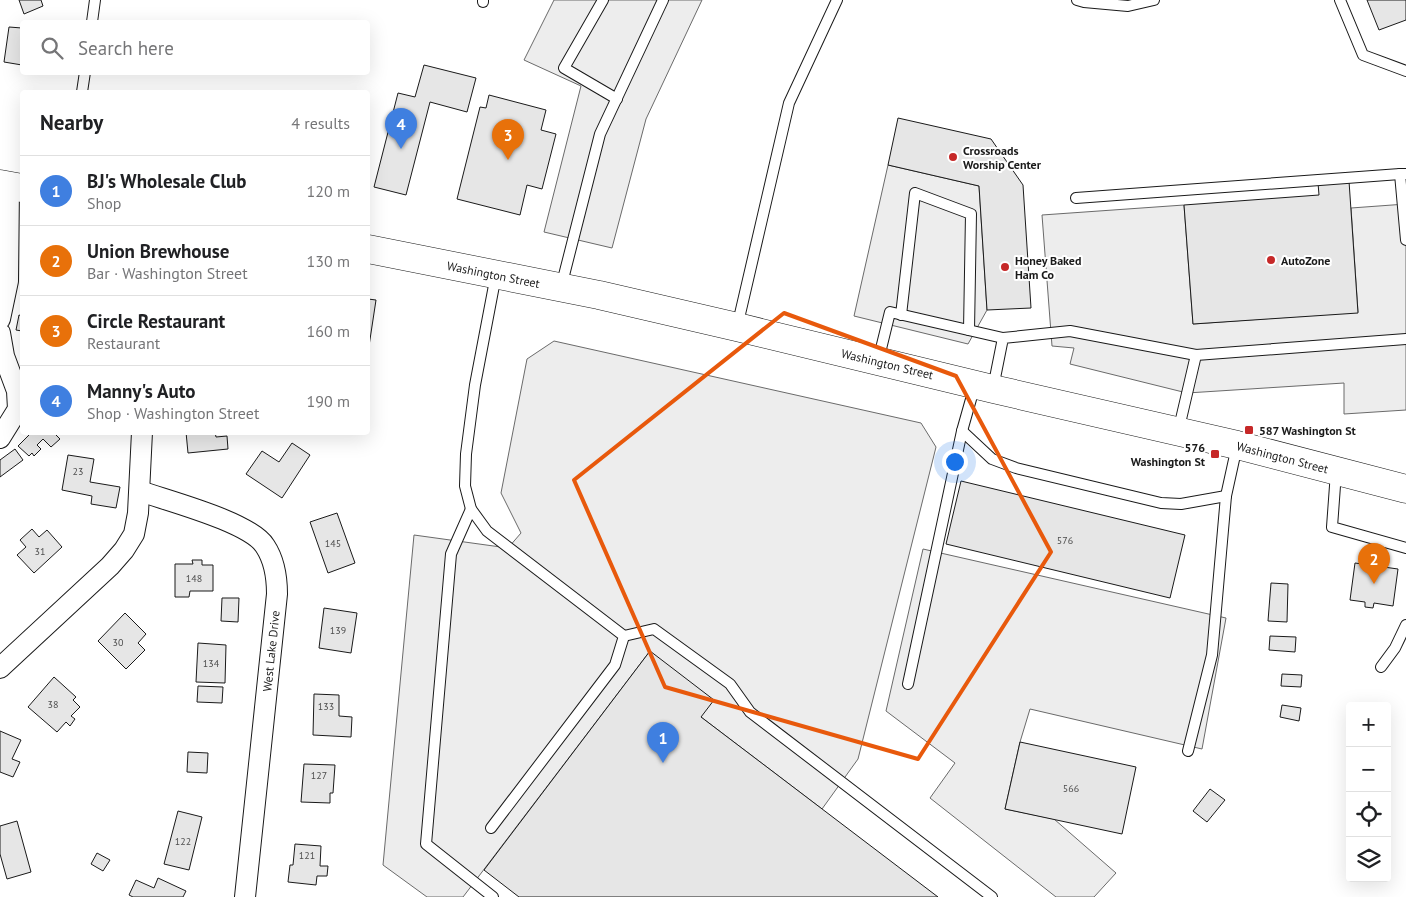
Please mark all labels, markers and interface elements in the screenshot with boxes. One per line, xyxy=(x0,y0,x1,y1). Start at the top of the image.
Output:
search box xyxy=(20,20,370,75)
icon: search xyxy=(38,34,66,62)
text: Search here xyxy=(78,36,174,60)
pin: 4 xyxy=(385,108,417,149)
text: Nearby xyxy=(40,109,103,136)
text: 4 results xyxy=(291,113,350,133)
pin: 3 xyxy=(492,119,524,160)
place label: Crossroads Worship Center xyxy=(963,143,1042,172)
marker: Crossroads Worship Center xyxy=(947,151,959,163)
text: BJ's Wholesale Club xyxy=(87,169,246,193)
text: 1 xyxy=(51,181,61,201)
text: 120 m xyxy=(307,181,350,201)
text: Shop xyxy=(87,193,121,213)
text: Union Brewhouse xyxy=(87,239,229,263)
text: 2 xyxy=(51,251,61,271)
text: 130 m xyxy=(307,251,350,271)
place label: Honey Baked Ham Co xyxy=(1015,253,1081,282)
place label: AutoZone xyxy=(1281,253,1330,268)
marker: AutoZone xyxy=(1265,254,1277,266)
street label: Washington Street xyxy=(446,257,541,291)
marker: Honey Baked Ham Co xyxy=(999,261,1011,273)
text: Bar · Washington Street xyxy=(87,263,248,283)
text: Circle Restaurant xyxy=(87,309,225,333)
text: 3 xyxy=(51,321,61,341)
text: 160 m xyxy=(307,321,350,341)
text: Restaurant xyxy=(87,333,160,353)
street label: Washington Street xyxy=(840,345,935,382)
text: Manny's Auto xyxy=(87,379,195,403)
text: 4 xyxy=(51,391,61,411)
text: 190 m xyxy=(307,391,350,411)
text: Shop · Washington Street xyxy=(87,403,259,423)
place label: 587 Washington St xyxy=(1259,423,1357,438)
marker: 587 Washington St xyxy=(1243,424,1255,436)
street label: Washington Street xyxy=(1235,438,1330,476)
place label: 576 Washington St xyxy=(1131,440,1206,469)
marker: 576 Washington St xyxy=(1209,448,1221,460)
your location xyxy=(942,449,968,475)
house number: 23 xyxy=(73,465,83,478)
house number: 576 xyxy=(1057,534,1073,547)
house number: 145 xyxy=(325,537,341,550)
pin: 2 xyxy=(1358,543,1390,584)
house number: 31 xyxy=(35,545,45,558)
house number: 148 xyxy=(186,572,202,585)
street label: West Lake Drive xyxy=(259,610,283,692)
house number: 139 xyxy=(330,624,346,637)
house number: 30 xyxy=(113,636,124,649)
house number: 134 xyxy=(203,657,220,670)
house number: 38 xyxy=(48,698,58,711)
house number: 133 xyxy=(318,700,334,713)
map controls xyxy=(1346,702,1391,882)
button: + xyxy=(1346,702,1391,747)
pin: 1 xyxy=(647,722,679,763)
button: − xyxy=(1346,747,1391,792)
house number: 127 xyxy=(311,769,327,782)
house number: 566 xyxy=(1063,782,1079,795)
button: locate xyxy=(1346,792,1391,837)
house number: 122 xyxy=(175,835,191,848)
button: layers xyxy=(1346,837,1391,882)
house number: 121 xyxy=(299,849,315,862)

